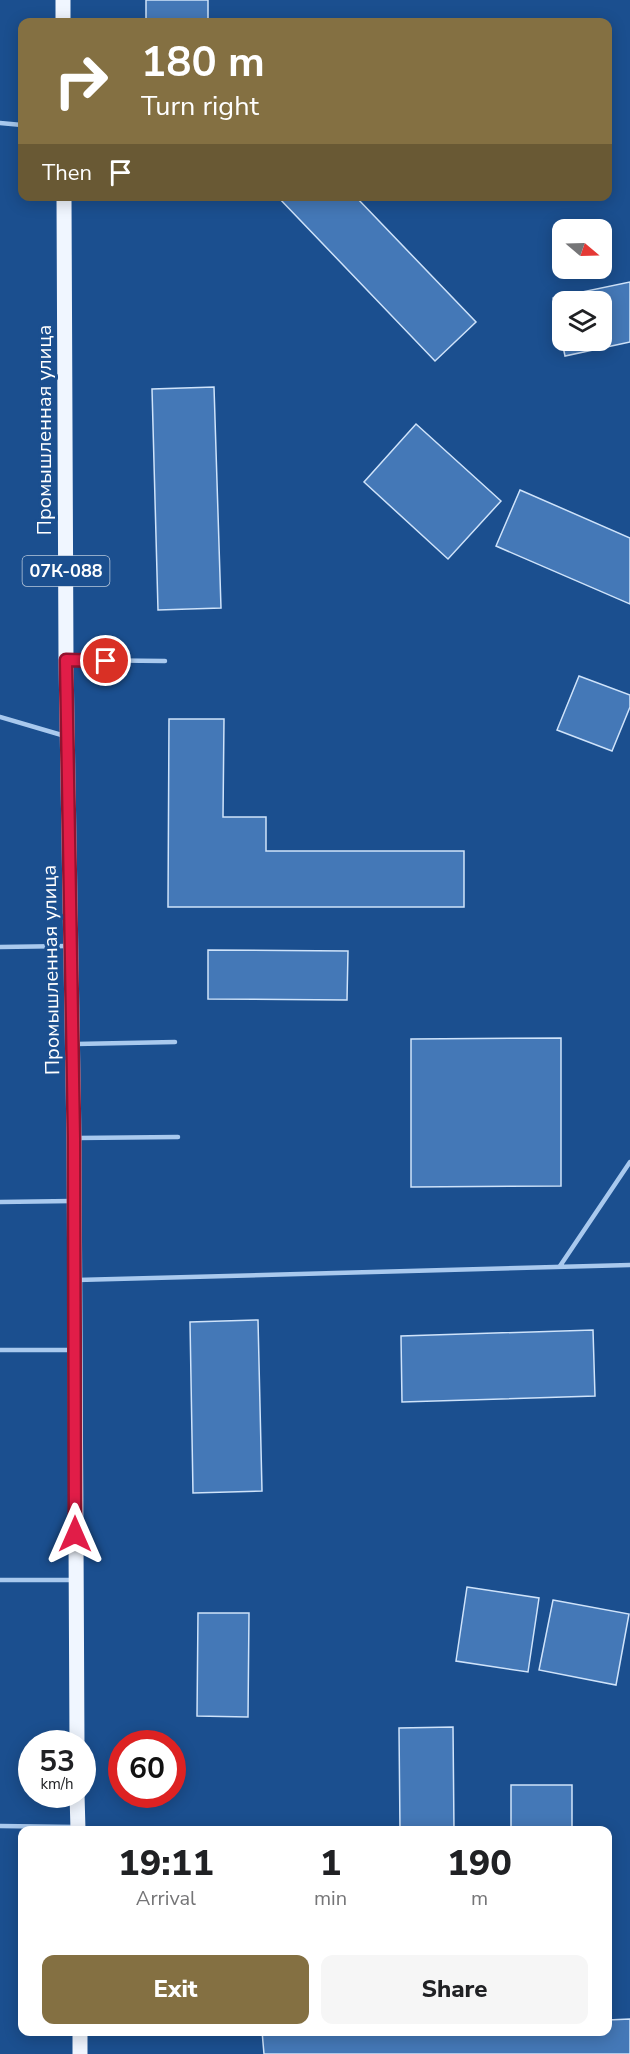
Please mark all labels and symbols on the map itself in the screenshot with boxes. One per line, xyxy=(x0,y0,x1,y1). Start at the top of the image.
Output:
north arrow xyxy=(552,219,612,279)
street label: Промышленная улица xyxy=(31,325,58,535)
road number: 07К-088 xyxy=(22,556,110,586)
pin xyxy=(80,635,131,686)
street label: Промышленная улица xyxy=(36,865,66,1075)
position arrow xyxy=(43,1502,107,1566)
speed limit sign: 60 xyxy=(108,1730,186,1808)

